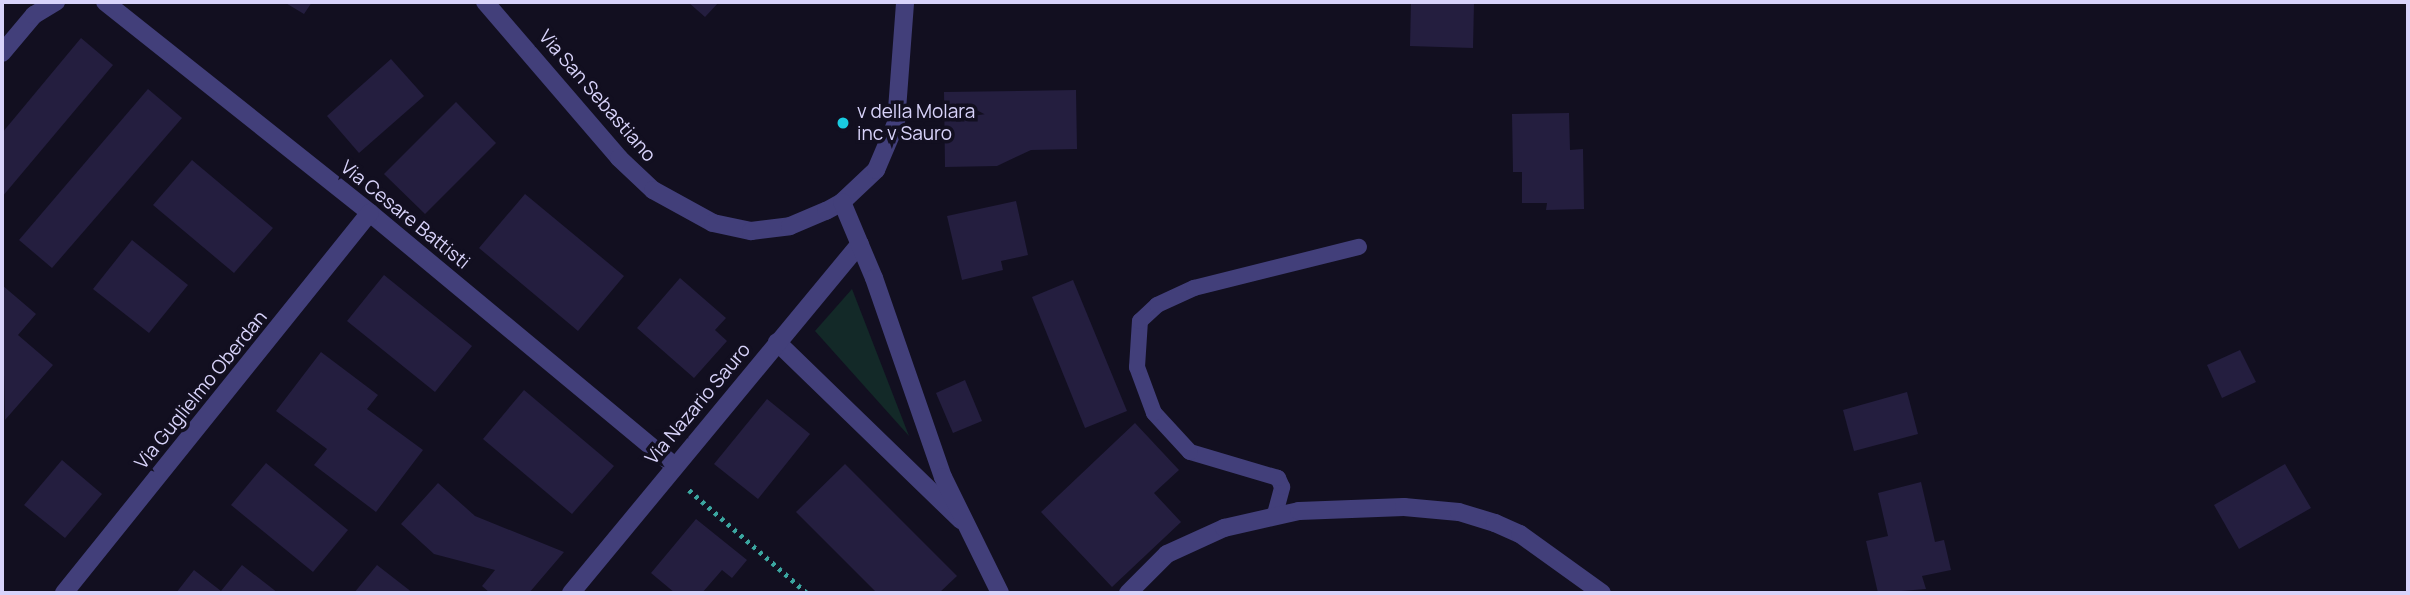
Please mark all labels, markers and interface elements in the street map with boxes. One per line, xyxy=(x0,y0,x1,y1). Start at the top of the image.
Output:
street label: Via San Sebastiano xyxy=(534,26,660,166)
place label: v della Molara inc v Sauro xyxy=(857,101,975,145)
marker: v della Molara inc v Sauro xyxy=(835,115,851,131)
street label: Via Cesare Battisti xyxy=(336,156,474,274)
street label: Via Guglielmo Oberdan xyxy=(130,306,272,474)
street label: Via Nazario Sauro xyxy=(641,339,755,469)

